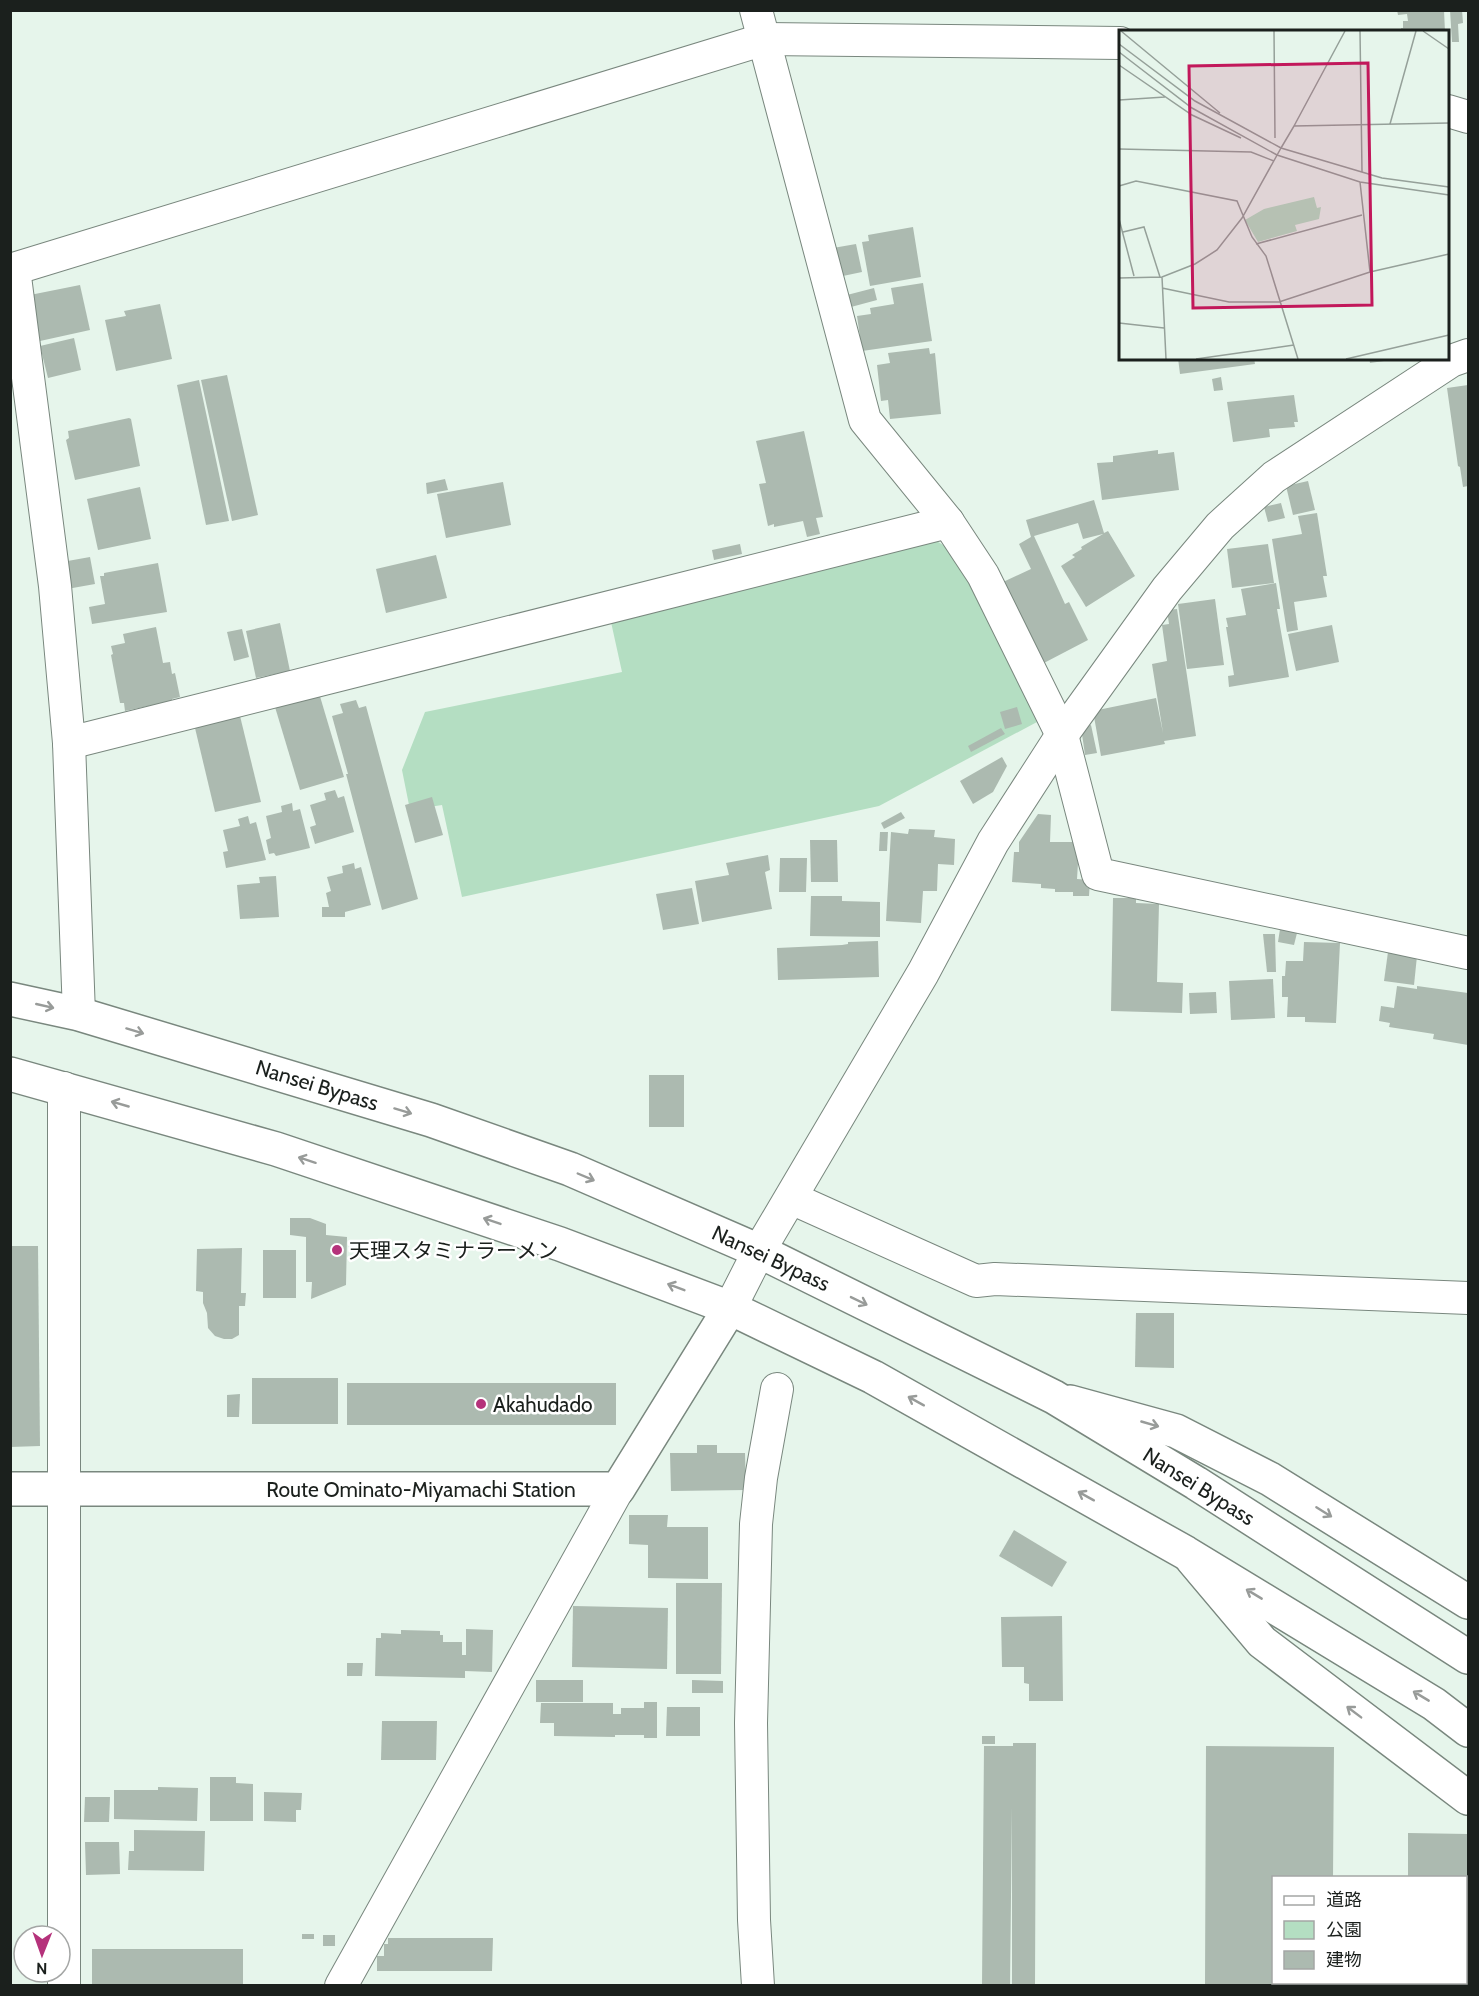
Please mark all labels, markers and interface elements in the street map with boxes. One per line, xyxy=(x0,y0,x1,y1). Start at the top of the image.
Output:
inset map xyxy=(1119,30,1449,360)
one-way arrow xyxy=(35,1001,54,1013)
one-way arrow xyxy=(126,1026,145,1037)
street label: Nansei Bypass xyxy=(253,1054,382,1116)
one-way arrow xyxy=(111,1098,130,1109)
one-way arrow xyxy=(393,1106,412,1117)
one-way arrow xyxy=(298,1153,317,1164)
one-way arrow xyxy=(577,1171,595,1183)
one-way arrow xyxy=(483,1214,502,1225)
street label: Nansei Bypass xyxy=(708,1220,834,1296)
place label: 天理スタミナラーメン xyxy=(349,1238,558,1263)
marker: 天理スタミナラーメン xyxy=(330,1243,344,1257)
one-way arrow xyxy=(667,1281,685,1292)
one-way arrow xyxy=(850,1295,868,1307)
place label: Akahudado xyxy=(493,1392,593,1417)
one-way arrow xyxy=(908,1395,925,1407)
marker: Akahudado xyxy=(474,1397,488,1411)
one-way arrow xyxy=(1141,1419,1160,1430)
street label: Nansei Bypass xyxy=(1139,1442,1260,1530)
street label: Route Ominato-Miyamachi Station xyxy=(266,1477,576,1502)
one-way arrow xyxy=(1078,1490,1095,1502)
one-way arrow xyxy=(1315,1507,1332,1519)
one-way arrow xyxy=(1246,1588,1263,1600)
one-way arrow xyxy=(1413,1690,1430,1702)
one-way arrow xyxy=(1347,1706,1363,1719)
legend xyxy=(1272,1876,1467,1984)
text: 道路 xyxy=(1326,1889,1362,1911)
text: 公園 xyxy=(1326,1919,1362,1941)
north arrow xyxy=(12,1924,72,1984)
text: 建物 xyxy=(1326,1949,1362,1971)
text: N xyxy=(36,1959,48,1978)

